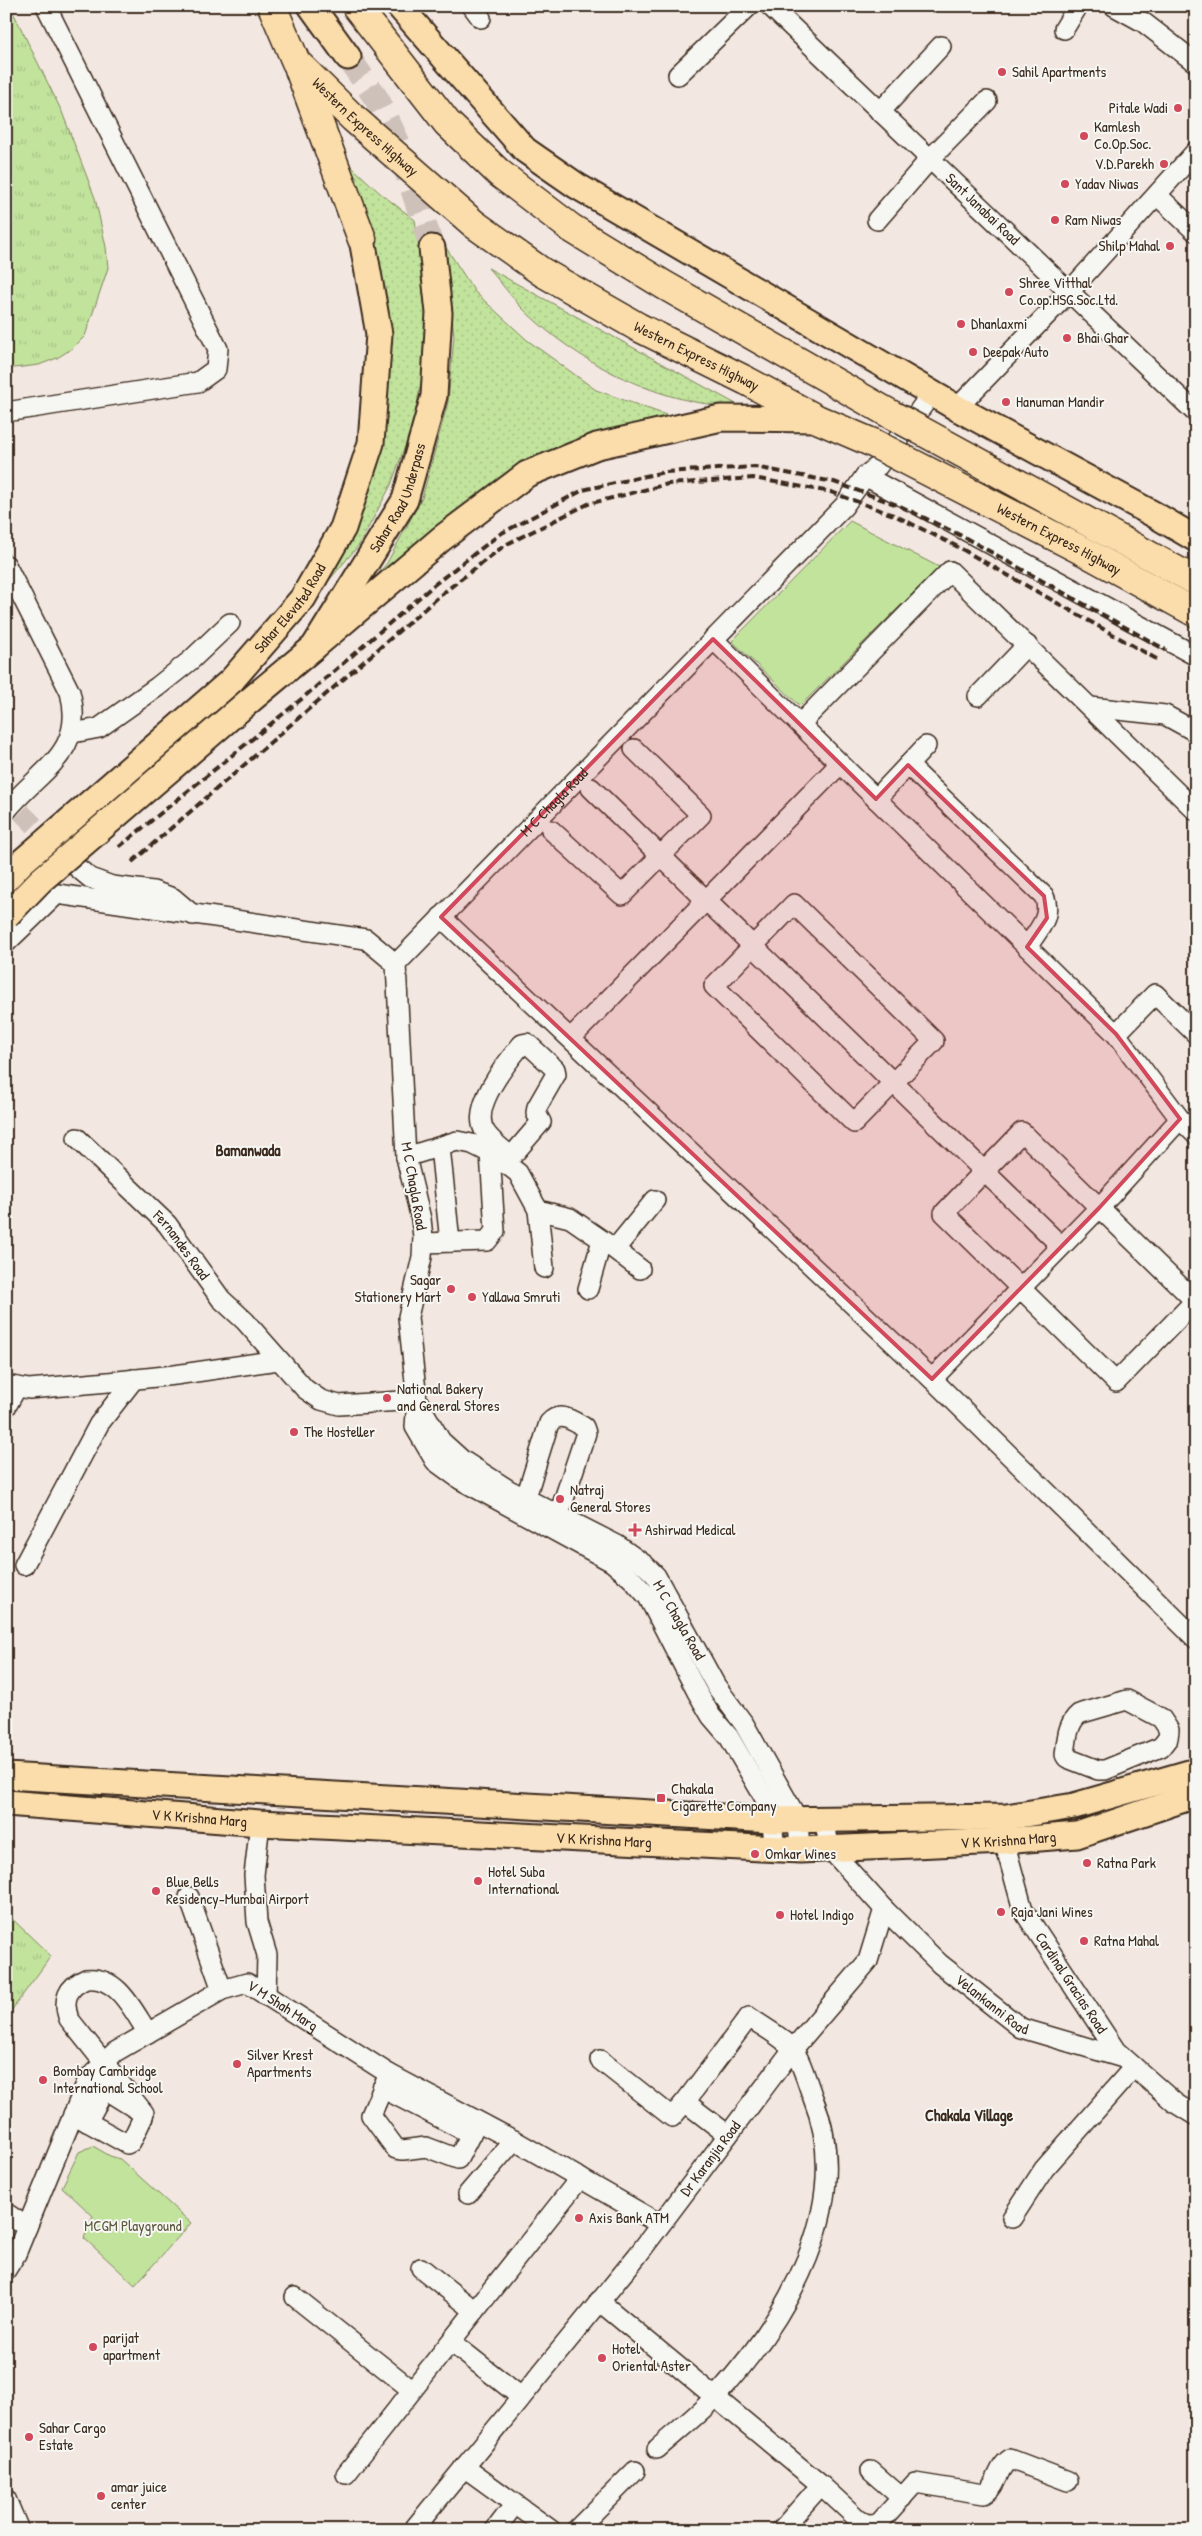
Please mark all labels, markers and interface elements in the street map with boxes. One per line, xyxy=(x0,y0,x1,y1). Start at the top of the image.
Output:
place label: Sahil Apartments xyxy=(1012,61,1107,82)
marker: Sahil Apartments xyxy=(996,66,1008,78)
street label: Western Express Highway xyxy=(308,73,423,181)
place label: Pitale Wadi xyxy=(1109,97,1168,118)
marker: Pitale Wadi xyxy=(1172,102,1184,114)
place label: Kamlesh Co.Op.Soc. xyxy=(1094,116,1151,154)
marker: Kamlesh Co.Op.Soc. xyxy=(1078,130,1090,142)
place label: V.D.Parekh xyxy=(1095,153,1154,174)
marker: V.D.Parekh xyxy=(1158,158,1170,170)
street label: Sant Janabai Road xyxy=(941,168,1025,250)
place label: Yadav Niwas xyxy=(1075,173,1139,194)
marker: Yadav Niwas xyxy=(1059,178,1071,190)
place label: Ram Niwas xyxy=(1065,209,1122,230)
marker: Ram Niwas xyxy=(1049,214,1061,226)
place label: Shilp Mahal xyxy=(1099,235,1160,256)
marker: Shilp Mahal xyxy=(1164,240,1176,252)
place label: Shree Vitthal Co.op.HSG.Soc.Ltd. xyxy=(1019,272,1118,310)
marker: Shree Vitthal Co.op.HSG.Soc.Ltd. xyxy=(1003,286,1015,298)
place label: Dhanlaxmi xyxy=(971,313,1027,334)
street label: Western Express Highway xyxy=(631,316,763,396)
marker: Dhanlaxmi xyxy=(955,318,967,330)
place label: Bhai Ghar xyxy=(1077,327,1129,348)
marker: Bhai Ghar xyxy=(1061,332,1073,344)
place label: Deepak Auto xyxy=(983,341,1049,362)
marker: Deepak Auto xyxy=(967,346,979,358)
place label: Hanuman Mandir xyxy=(1016,391,1105,412)
marker: Hanuman Mandir xyxy=(1000,396,1012,408)
street label: Sahar Road Underpass xyxy=(364,440,430,556)
street label: Western Express Highway xyxy=(994,498,1125,580)
street label: Sahar Elevated Road xyxy=(249,559,331,657)
street label: M C Chagla Road xyxy=(515,763,593,841)
district label: Bamanwada xyxy=(216,1139,281,1161)
street label: M C Chagla Road xyxy=(396,1140,433,1232)
street label: Fernandes Road xyxy=(148,1204,215,1284)
place label: Sagar Stationery Mart xyxy=(354,1269,442,1307)
marker: Sagar Stationery Mart xyxy=(445,1283,457,1295)
place label: Yallawa Smruti xyxy=(482,1286,561,1307)
marker: Yallawa Smruti xyxy=(466,1291,478,1303)
place label: National Bakery and General Stores xyxy=(397,1378,500,1416)
marker: National Bakery and General Stores xyxy=(381,1392,393,1404)
place label: The Hosteller xyxy=(304,1421,375,1442)
marker: The Hosteller xyxy=(288,1426,300,1438)
place label: Natraj General Stores xyxy=(570,1479,651,1517)
marker: Natraj General Stores xyxy=(554,1493,566,1505)
place label: Ashirwad Medical xyxy=(645,1519,735,1540)
marker: Ashirwad Medical xyxy=(629,1524,641,1536)
street label: M C Chagla Road xyxy=(648,1576,711,1664)
place label: Chakala Cigarette Company xyxy=(671,1778,777,1816)
marker: Chakala Cigarette Company xyxy=(655,1792,667,1804)
street label: V K Krishna Marg xyxy=(151,1804,248,1832)
street label: V K Krishna Marg xyxy=(960,1826,1057,1853)
street label: V K Krishna Marg xyxy=(555,1827,652,1853)
place label: Omkar Wines xyxy=(765,1843,836,1864)
marker: Omkar Wines xyxy=(749,1848,761,1860)
place label: Ratna Park xyxy=(1097,1852,1156,1873)
marker: Ratna Park xyxy=(1081,1857,1093,1869)
place label: Hotel Suba International xyxy=(488,1861,559,1899)
place label: Blue Bells Residency-Mumbai Airport xyxy=(166,1871,309,1909)
marker: Hotel Suba International xyxy=(472,1875,484,1887)
marker: Blue Bells Residency-Mumbai Airport xyxy=(150,1885,162,1897)
place label: Raja Jani Wines xyxy=(1011,1901,1093,1922)
place label: Hotel Indigo xyxy=(790,1904,854,1925)
marker: Raja Jani Wines xyxy=(995,1906,1007,1918)
marker: Hotel Indigo xyxy=(774,1909,786,1921)
street label: Cardinal Gracias Road xyxy=(1031,1928,1113,2037)
place label: Ratna Mahal xyxy=(1094,1930,1159,1951)
marker: Ratna Mahal xyxy=(1078,1935,1090,1947)
street label: Velankanni Road xyxy=(951,1969,1031,2040)
street label: V M Shah Marg xyxy=(243,1975,322,2036)
place label: Silver Krest Apartments xyxy=(247,2044,314,2082)
marker: Silver Krest Apartments xyxy=(231,2058,243,2070)
place label: Bombay Cambridge International School xyxy=(53,2060,163,2098)
marker: Bombay Cambridge International School xyxy=(37,2074,49,2086)
district label: Chakala Village xyxy=(925,2104,1014,2127)
street label: Dr Karanjia Road xyxy=(675,2116,745,2200)
place label: Axis Bank ATM xyxy=(589,2207,669,2228)
marker: Axis Bank ATM xyxy=(573,2212,585,2224)
park label: MCGM Playground xyxy=(84,2215,182,2236)
place label: parijat apartment xyxy=(103,2327,161,2365)
place label: Hotel Oriental Aster xyxy=(612,2338,691,2376)
marker: parijat apartment xyxy=(87,2341,99,2353)
marker: Hotel Oriental Aster xyxy=(596,2352,608,2364)
place label: Sahar Cargo Estate xyxy=(39,2417,106,2455)
marker: Sahar Cargo Estate xyxy=(23,2431,35,2443)
place label: amar juice center xyxy=(111,2476,167,2514)
marker: amar juice center xyxy=(95,2490,107,2502)

